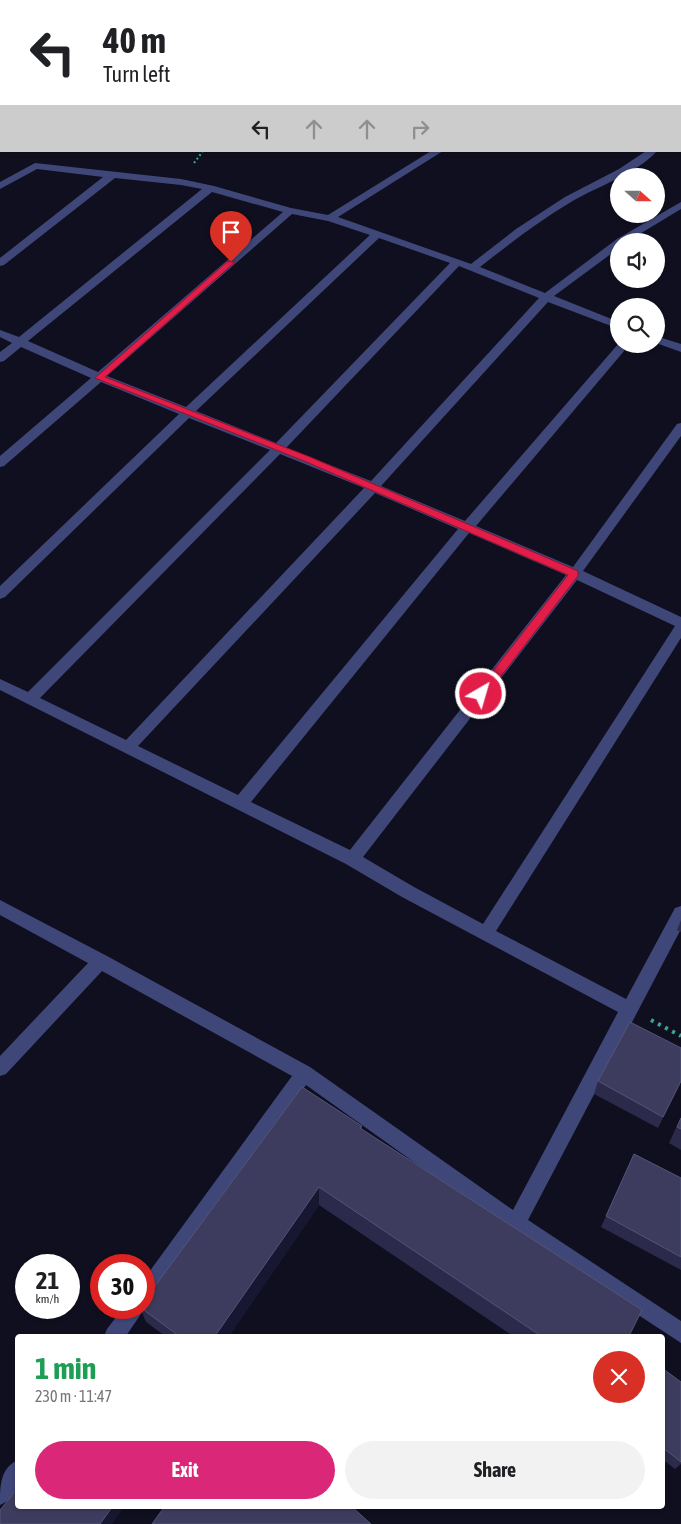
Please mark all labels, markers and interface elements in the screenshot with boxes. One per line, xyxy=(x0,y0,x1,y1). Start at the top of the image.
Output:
icon: left xyxy=(20,20,85,85)
text: 40 m xyxy=(103,20,166,60)
text: Turn left xyxy=(103,61,170,87)
icon: left xyxy=(247,115,275,143)
icon: ahead xyxy=(300,115,328,143)
icon: ahead xyxy=(353,115,381,143)
icon: right xyxy=(406,115,434,143)
north arrow xyxy=(610,168,665,222)
map controls xyxy=(610,168,665,353)
pin xyxy=(210,211,252,262)
icon: arrive xyxy=(217,218,245,246)
button: sound xyxy=(610,233,665,288)
button: search xyxy=(610,298,665,353)
position arrow xyxy=(454,667,506,719)
speed limit sign: 30 xyxy=(90,1254,155,1319)
text: 21 xyxy=(36,1266,59,1294)
text: km/h xyxy=(36,1292,59,1306)
text: 1 min xyxy=(35,1351,96,1385)
button: close xyxy=(593,1351,645,1403)
text: 230 m · 11:47 xyxy=(35,1387,112,1405)
button: Exit xyxy=(35,1441,335,1499)
button: Share xyxy=(345,1441,645,1499)

